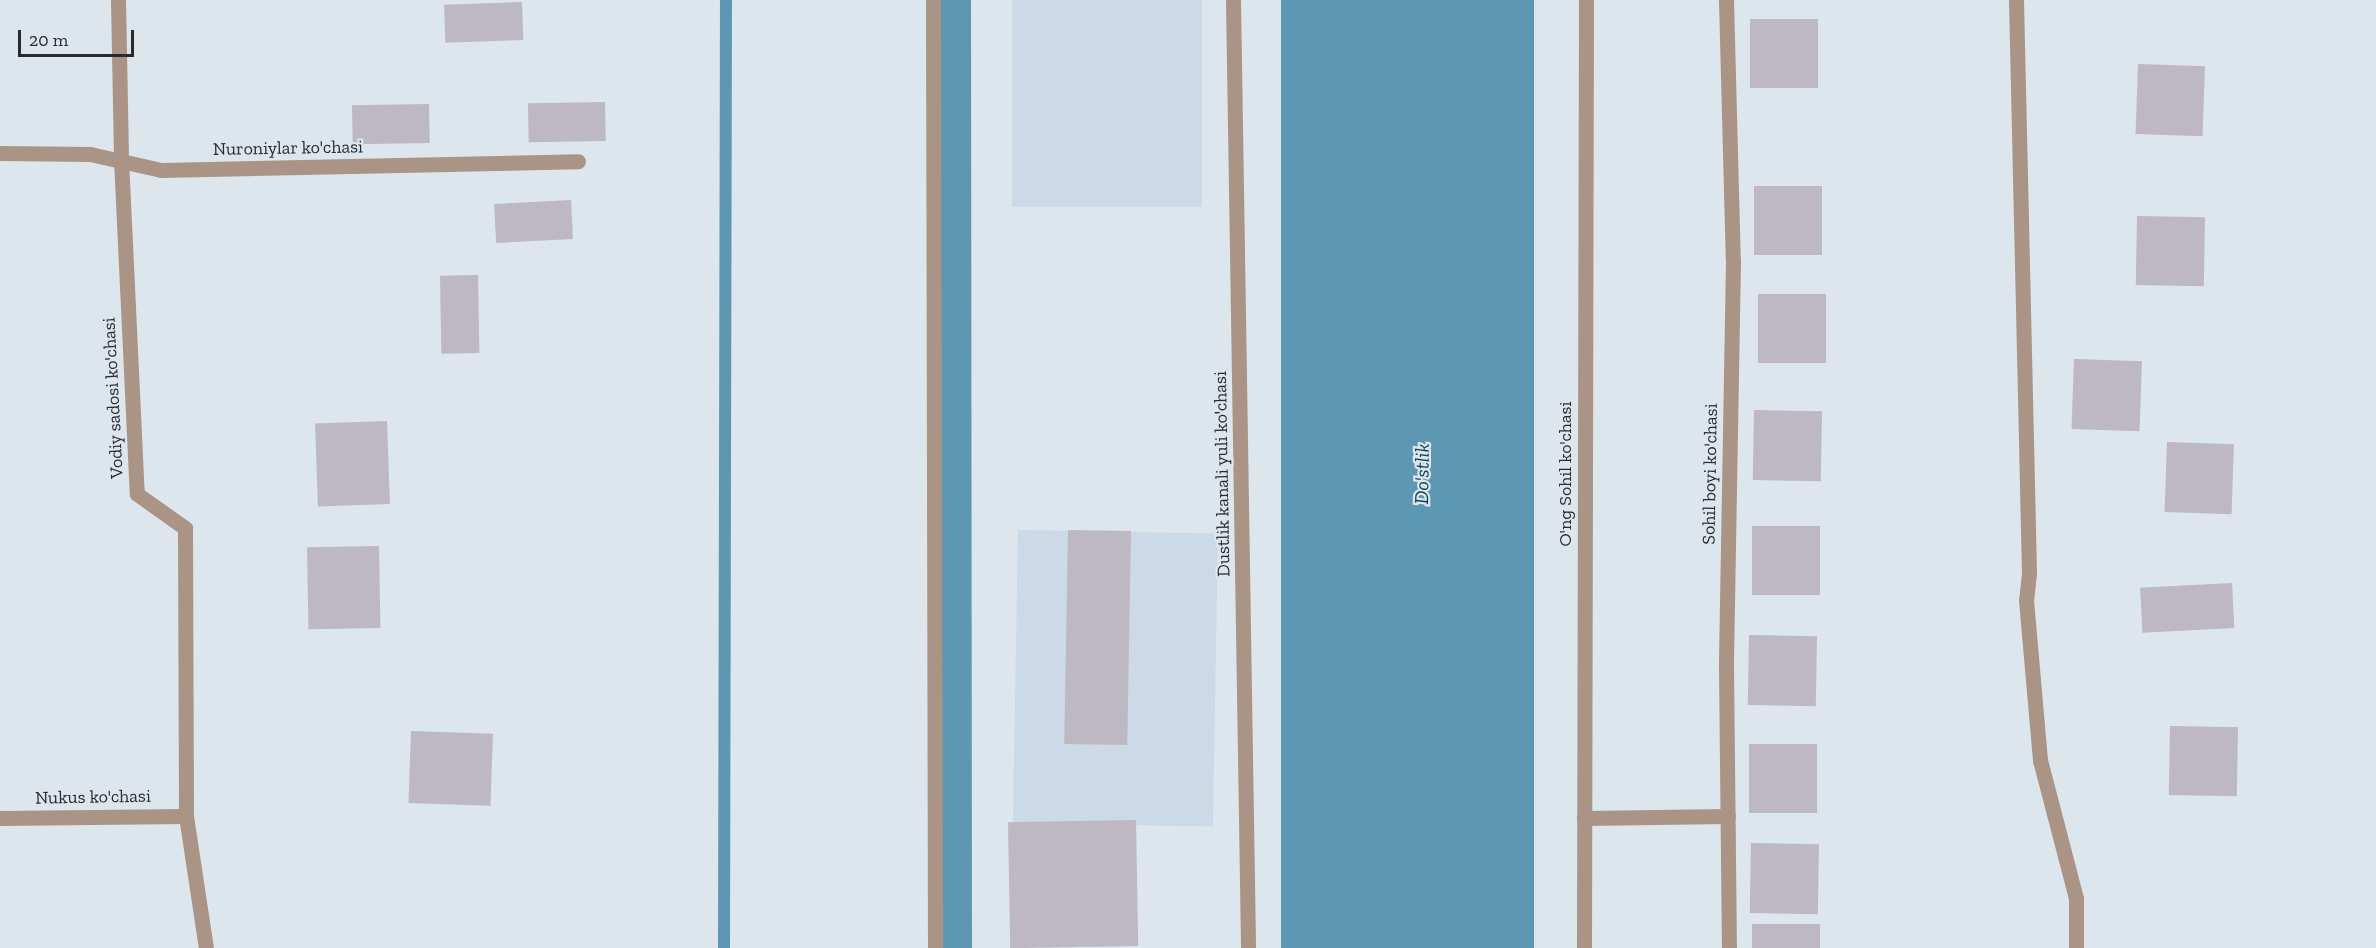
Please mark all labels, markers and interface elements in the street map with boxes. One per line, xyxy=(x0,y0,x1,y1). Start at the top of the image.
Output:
scale bar xyxy=(21,18,136,56)
text: 20 m xyxy=(29,29,68,51)
street label: Nuroniylar ko'chasi xyxy=(213,136,363,160)
street label: Vodiy sadosi ko'chasi xyxy=(98,317,128,479)
street label: Dustlik kanali yuli ko'chasi xyxy=(1209,371,1235,577)
street label: O'ng Sohil ko'chasi xyxy=(1554,402,1576,546)
street label: Sohil boyi ko'chasi xyxy=(1698,403,1722,545)
water label: Do'stlik xyxy=(1409,443,1435,505)
street label: Nukus ko'chasi xyxy=(35,785,151,809)

